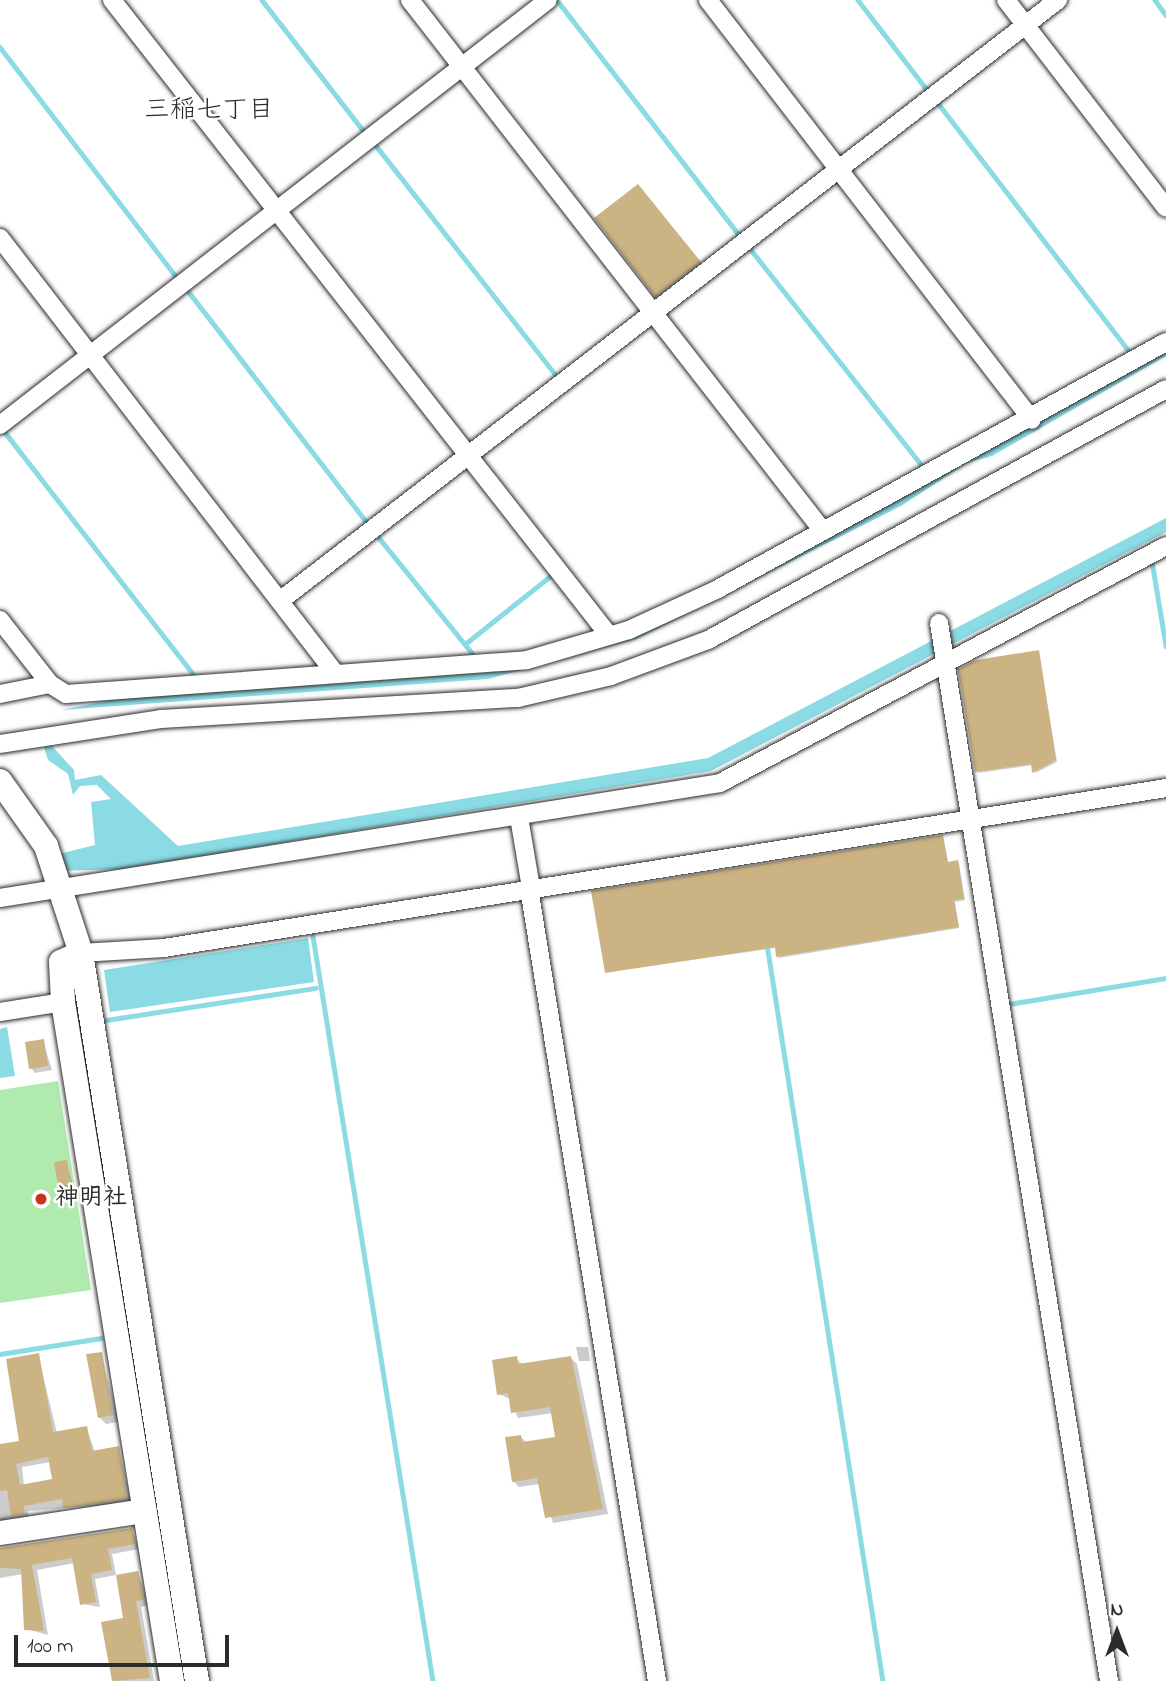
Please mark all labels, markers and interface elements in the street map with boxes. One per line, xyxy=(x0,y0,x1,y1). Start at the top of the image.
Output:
district label: 三稲七丁目 xyxy=(144,96,274,128)
place label: 神明社 xyxy=(55,1185,127,1213)
marker: 神明社 xyxy=(33,1191,49,1207)
north arrow xyxy=(1082,1597,1152,1667)
text: N xyxy=(1111,1597,1123,1624)
scale bar xyxy=(18,1622,233,1666)
text: 100 m xyxy=(27,1632,73,1662)

